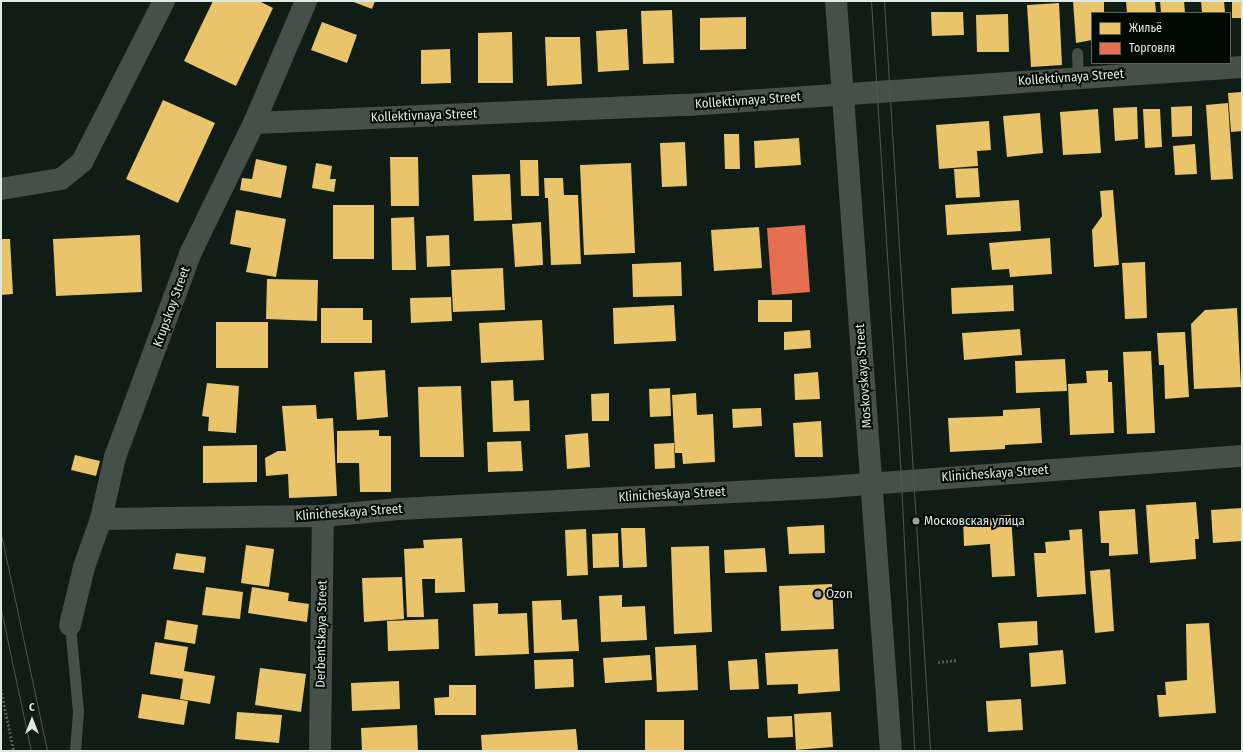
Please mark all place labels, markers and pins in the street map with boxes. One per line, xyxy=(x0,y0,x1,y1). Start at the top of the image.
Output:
place label: Московская улица xyxy=(924,513,1025,529)
marker: Московская улица xyxy=(911,516,921,526)
place label: Ozon xyxy=(826,586,853,602)
marker: Ozon xyxy=(813,589,823,599)

